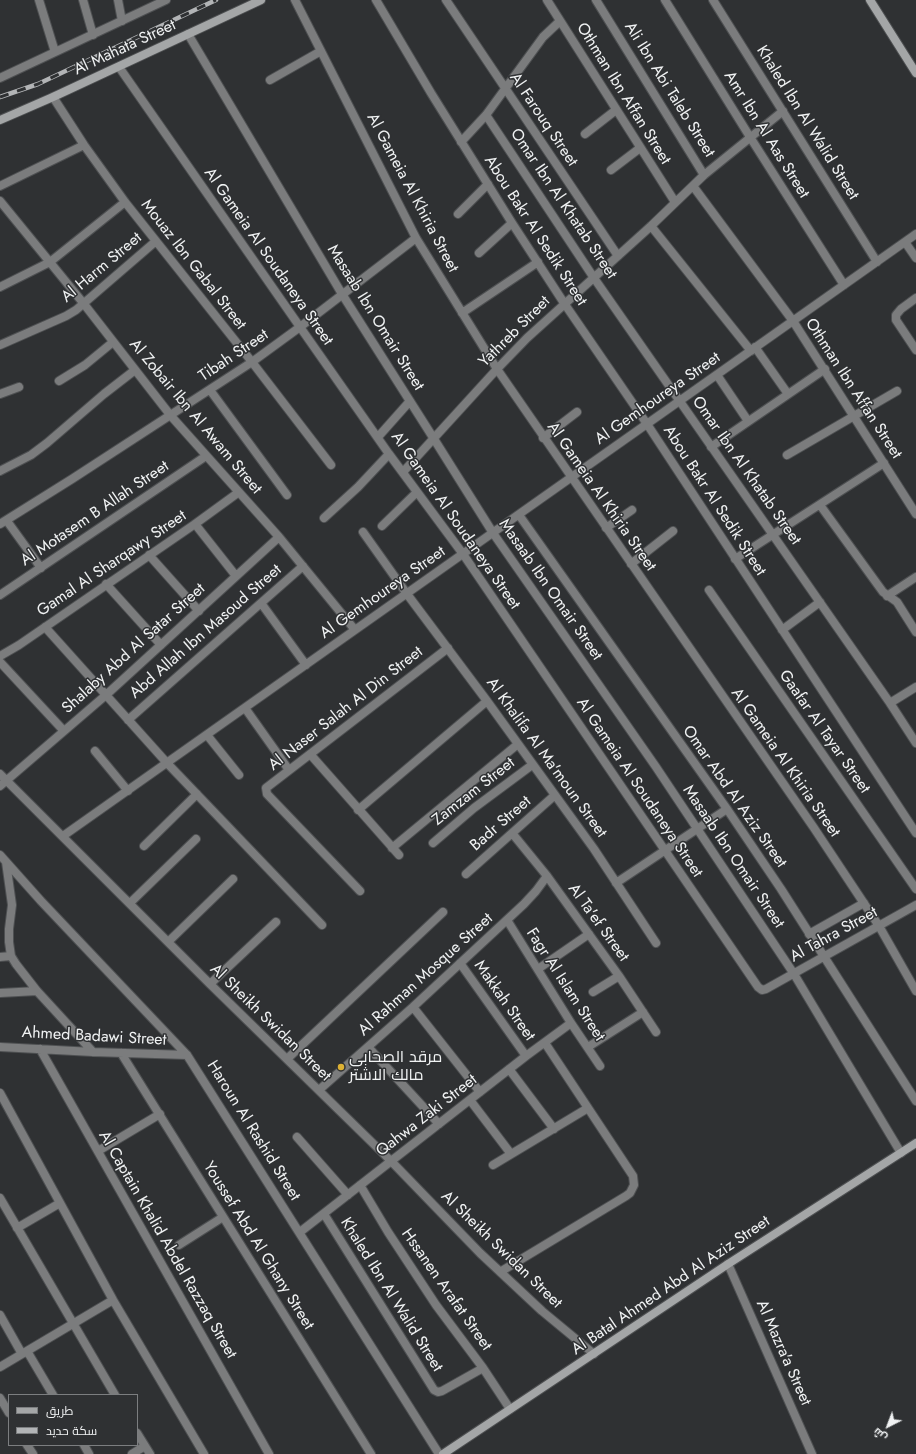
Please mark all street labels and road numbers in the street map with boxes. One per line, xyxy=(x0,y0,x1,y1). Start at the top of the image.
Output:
street label: Al Mahata Street xyxy=(71,16,179,80)
street label: Ali Ibn Abi Taleb Street xyxy=(620,19,718,161)
street label: Othman Ibn Affan Street xyxy=(572,20,674,168)
street label: Khaled Ibn Al Walid Street xyxy=(752,42,862,204)
street label: Amr Ibn Al Aas Street xyxy=(719,68,813,202)
street label: Al Farouq Street xyxy=(505,70,581,170)
street label: Al Gameia Al Khiria Street xyxy=(362,110,462,276)
street label: Omar Ibn Al Khatab Street xyxy=(506,125,620,283)
street label: Abou Bakr Al Sedik Street xyxy=(479,152,591,310)
street label: Al Gameia Al Soudaneya Street xyxy=(199,165,337,349)
street label: Mouaz Ibn Gabal Street xyxy=(136,196,250,334)
street label: Al Harm Street xyxy=(58,229,146,307)
street label: Masaab Ibn Omair Street xyxy=(322,242,428,394)
street label: Yathreb Street xyxy=(475,292,555,372)
street label: Othman Ibn Affan Street xyxy=(800,315,906,463)
street label: Tibah Street xyxy=(196,326,272,386)
street label: Al Zobair Ibn Al Awam Street xyxy=(125,336,265,498)
street label: Al Gemhoureya Street xyxy=(592,349,724,449)
street label: Omar Ibn Al Khatab Street xyxy=(687,393,805,549)
street label: Al Gameia Al Khiria Street xyxy=(542,419,660,575)
street label: Abou Bakr Al Sedik Street xyxy=(658,422,770,580)
street label: Al Gameia Al Soudaneya Street xyxy=(386,429,524,613)
street label: Al Motasem B Allah Street xyxy=(17,457,173,571)
street label: Gamal Al Sharqawy Street xyxy=(34,507,190,621)
street label: Masaab Ibn Omair Street xyxy=(494,516,606,664)
street label: Al Gemhoureya Street xyxy=(317,543,449,643)
street label: Abd Allah Ibn Masoud Street xyxy=(126,561,286,703)
street label: Shalaby Abd Al Satar Street xyxy=(58,580,210,718)
street label: Al Naser Salah Al Din Street xyxy=(265,643,427,775)
street label: Gaafar Al Tayar Street xyxy=(774,667,874,797)
street label: Al Khalifa Al Ma'moun Street xyxy=(481,674,611,842)
street label: Al Gameia Al Khiria Street xyxy=(726,685,844,841)
street label: Al Gameia Al Soudaneya Street xyxy=(572,695,706,881)
street label: Omar Abd Al Aziz Street xyxy=(678,722,790,872)
street label: Zamzam Street xyxy=(429,754,519,830)
street label: Masaab Ibn Omair Street xyxy=(678,782,788,932)
street label: Badr Street xyxy=(467,792,535,856)
street label: Al Ta'ef Street xyxy=(563,880,633,966)
street label: Al Tahra Street xyxy=(787,903,881,967)
street label: Al Rahman Mosque Street xyxy=(355,910,497,1040)
street label: Fagr Al Islam Street xyxy=(521,925,609,1045)
street label: Makkah Street xyxy=(469,957,539,1045)
street label: Al Sheikh Swidan Street xyxy=(205,960,335,1086)
street label: Ahmed Badawi Street xyxy=(21,1024,167,1050)
street label: Haroun Al Rashid Street xyxy=(202,1057,304,1205)
street label: Qahwa Zaki Street xyxy=(373,1071,481,1161)
street label: Al Captain Khalid Abdel Razzaq Street xyxy=(94,1128,240,1362)
street label: Youssef Abd Al Ghany Street xyxy=(198,1158,318,1334)
street label: Al Sheikh Swidan Street xyxy=(436,1187,566,1313)
street label: Al Batal Ahmed Abd Al Aziz Street xyxy=(568,1212,774,1360)
street label: Khaled Ibn Al Walid Street xyxy=(336,1214,446,1376)
street label: Hssanen Arafat Street xyxy=(397,1225,495,1355)
street label: Al Mazra'a Street xyxy=(751,1297,815,1409)

